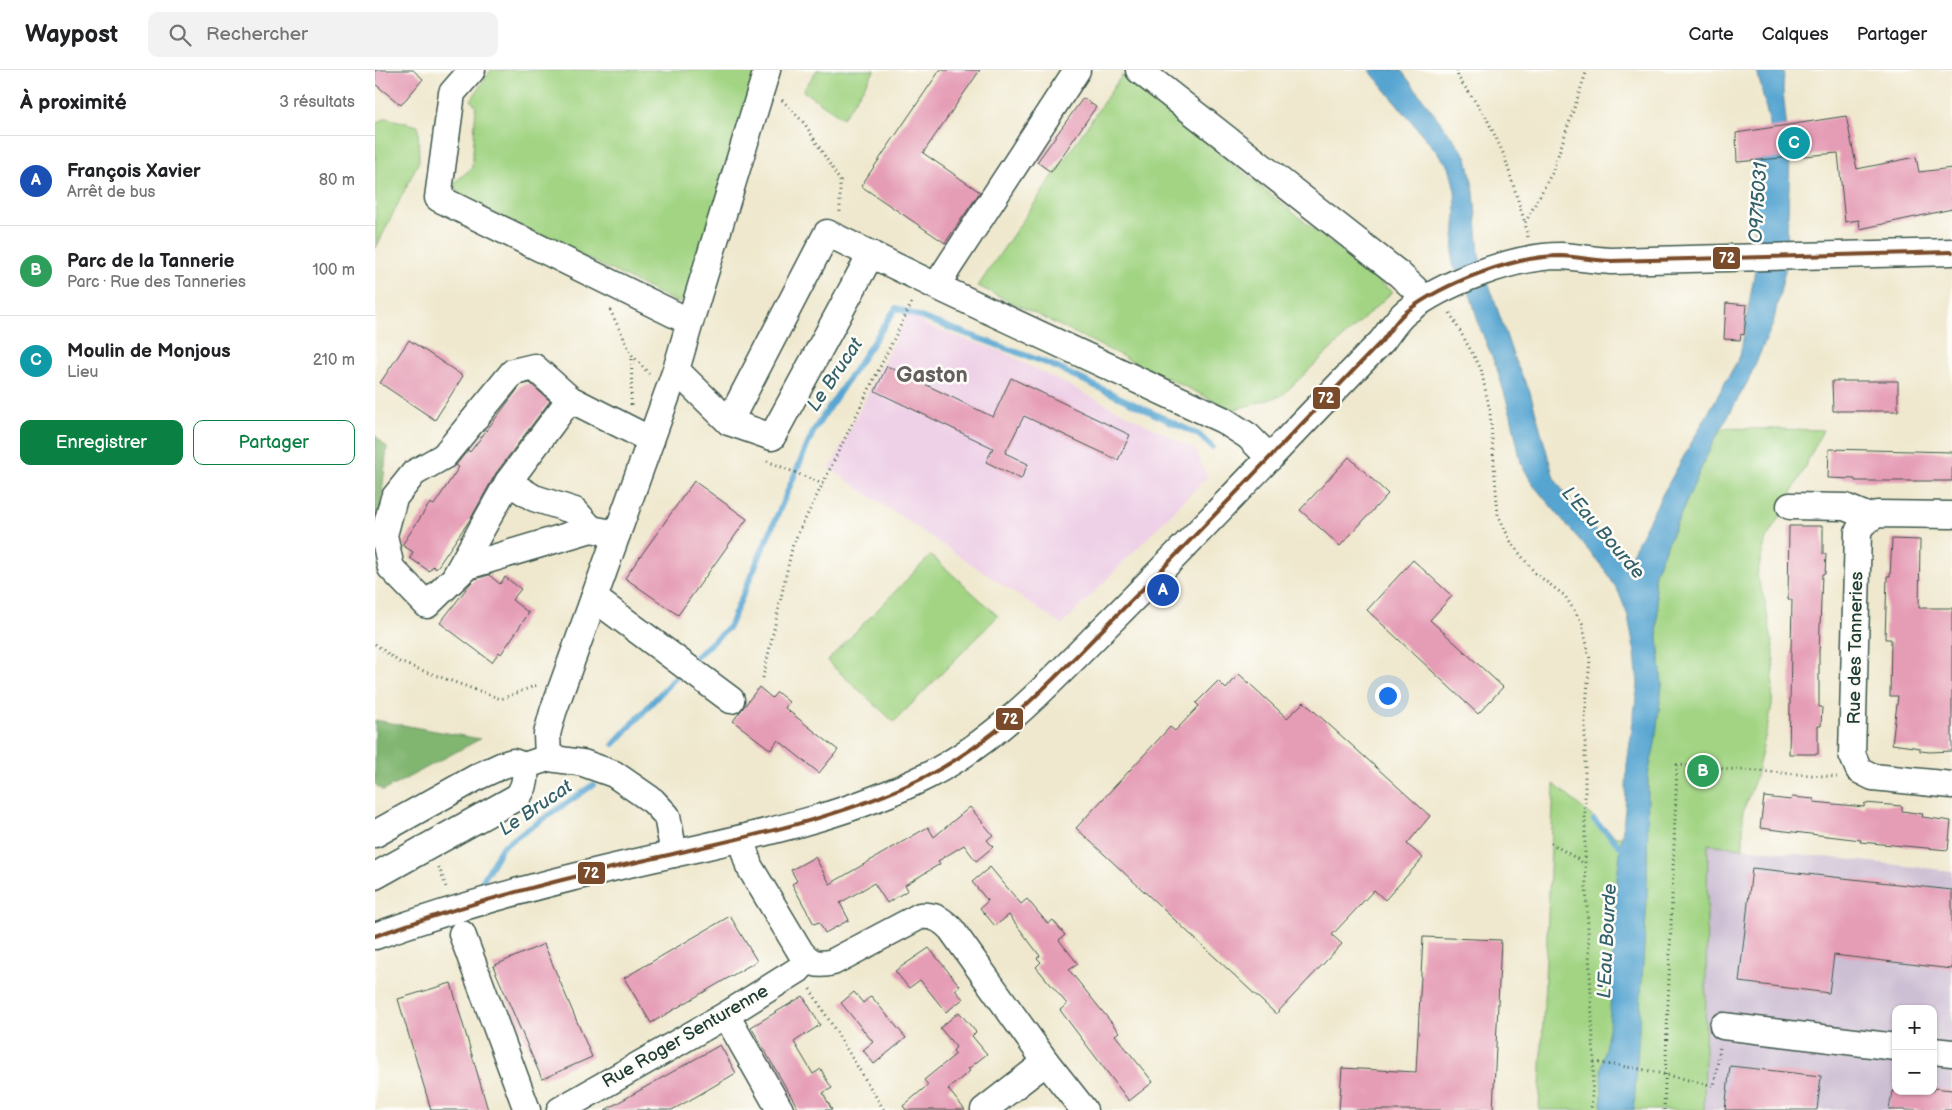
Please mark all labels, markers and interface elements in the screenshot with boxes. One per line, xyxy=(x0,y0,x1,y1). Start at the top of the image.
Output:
search box xyxy=(148,12,498,57)
text: Waypost xyxy=(25,20,118,49)
icon: search xyxy=(166,21,194,49)
text: Rechercher xyxy=(206,23,308,46)
text: Carte xyxy=(1688,24,1734,45)
text: Calques xyxy=(1762,24,1829,45)
text: Partager xyxy=(1857,24,1927,45)
text: À proximité xyxy=(20,90,127,115)
text: 3 résultats xyxy=(279,93,355,112)
pin: C xyxy=(1778,124,1810,162)
text: François Xavier xyxy=(67,160,201,183)
water label: O9715031 xyxy=(1744,161,1773,244)
text: A xyxy=(31,171,41,190)
text: 80 m xyxy=(319,171,355,190)
text: Arrêt de bus xyxy=(67,183,156,202)
line badge: 72 xyxy=(1712,246,1741,270)
text: Parc de la Tannerie xyxy=(67,250,234,273)
text: 72 xyxy=(1719,250,1736,267)
text: B xyxy=(30,261,42,280)
text: 100 m xyxy=(312,261,355,280)
text: Parc · Rue des Tanneries xyxy=(67,273,246,292)
water label: Le Brucat xyxy=(802,333,869,416)
text: Moulin de Monjous xyxy=(67,340,231,363)
text: C xyxy=(30,351,42,370)
text: 210 m xyxy=(313,351,355,370)
district label: Gaston xyxy=(896,362,968,389)
text: Lieu xyxy=(67,363,98,382)
line badge: 72 xyxy=(1312,386,1341,410)
text: 72 xyxy=(1318,390,1335,407)
button: Enregistrer xyxy=(20,420,183,465)
button: Partager xyxy=(193,420,355,465)
water label: L'Eau Bourde xyxy=(1556,482,1649,584)
pin: A xyxy=(1147,571,1179,609)
street label: Rue des Tanneries xyxy=(1844,571,1867,725)
your location xyxy=(1375,683,1401,709)
line badge: 72 xyxy=(995,707,1024,731)
text: 72 xyxy=(1002,711,1019,728)
pin: B xyxy=(1687,752,1719,790)
water label: Le Brucat xyxy=(495,775,578,841)
line badge: 72 xyxy=(577,861,606,885)
text: 72 xyxy=(583,865,600,882)
water label: L'Eau Bourde xyxy=(1593,883,1622,999)
street label: Rue Roger Senturenne xyxy=(598,980,772,1093)
map controls xyxy=(1892,1005,1937,1095)
button: + xyxy=(1892,1005,1937,1050)
button: − xyxy=(1892,1050,1937,1095)

